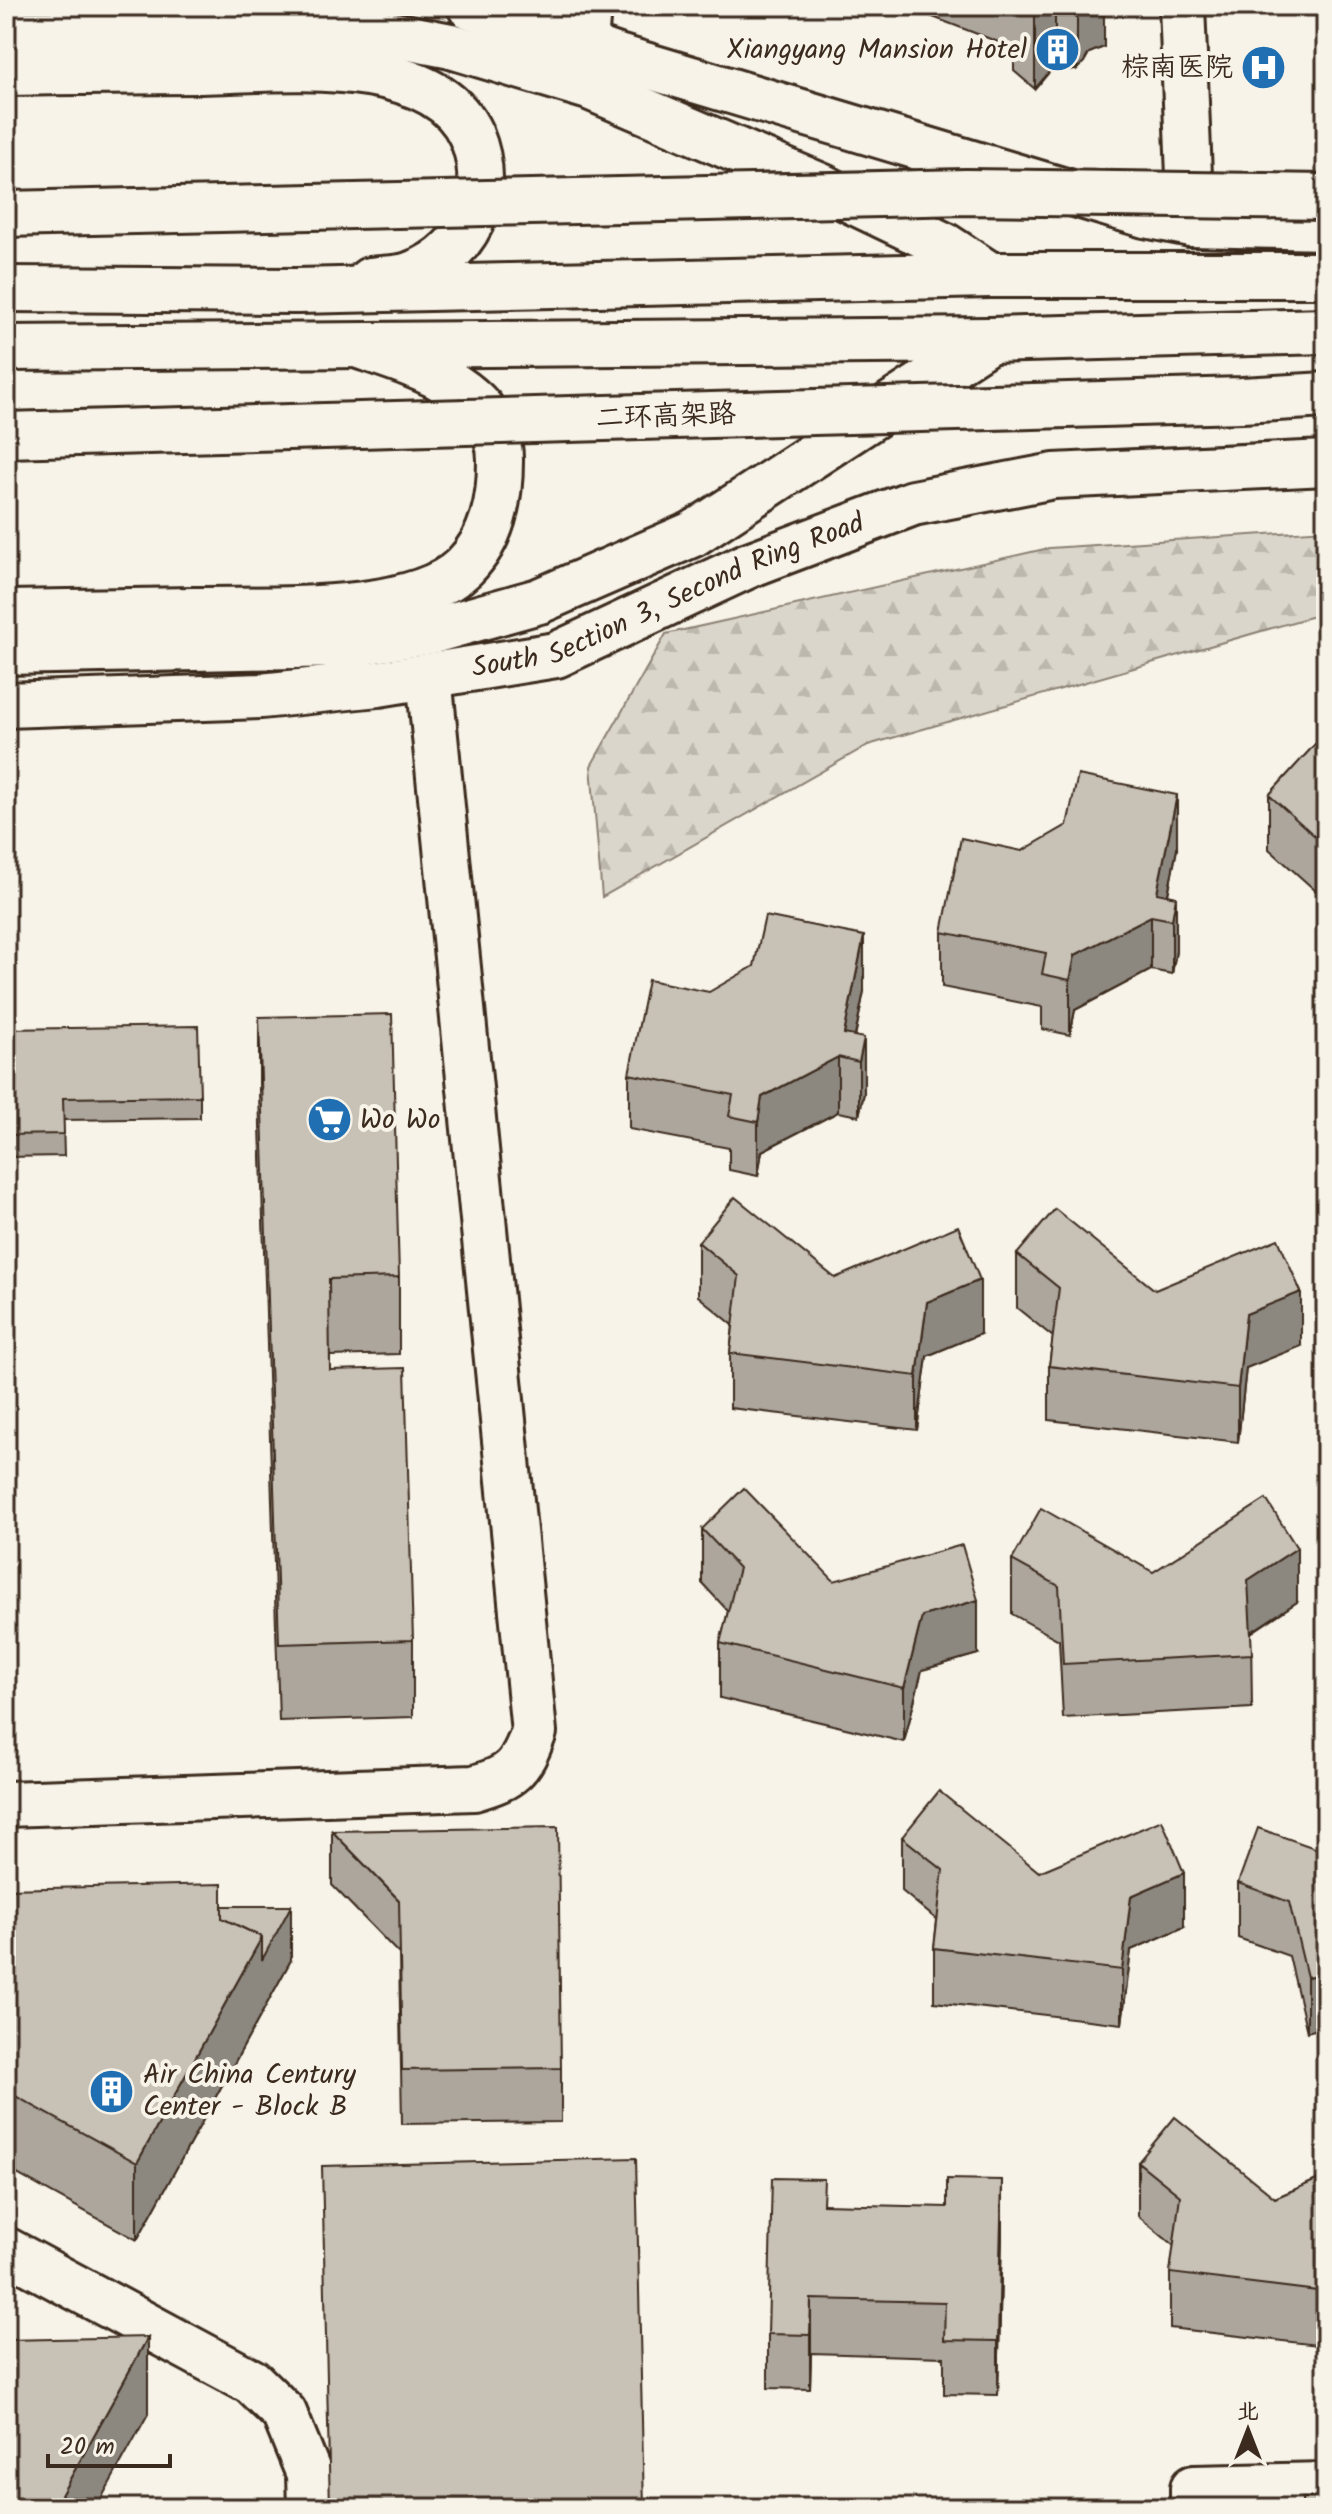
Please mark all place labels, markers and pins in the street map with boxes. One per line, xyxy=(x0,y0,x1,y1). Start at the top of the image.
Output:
building icon: Xiangyang Mansion Hotel xyxy=(1034,26,1082,74)
place label: Xiangyang Mansion Hotel xyxy=(726,28,1027,73)
hospital icon: 棕南医院 xyxy=(1240,44,1288,92)
place label: 棕南医院 xyxy=(1121,46,1233,91)
supermarket icon: Wo Wo xyxy=(305,1096,353,1144)
place label: Wo Wo xyxy=(360,1098,440,1143)
place label: Air China Century Center - Block B xyxy=(143,2053,357,2130)
building icon: Air China Century Center - Block B xyxy=(88,2067,136,2115)

